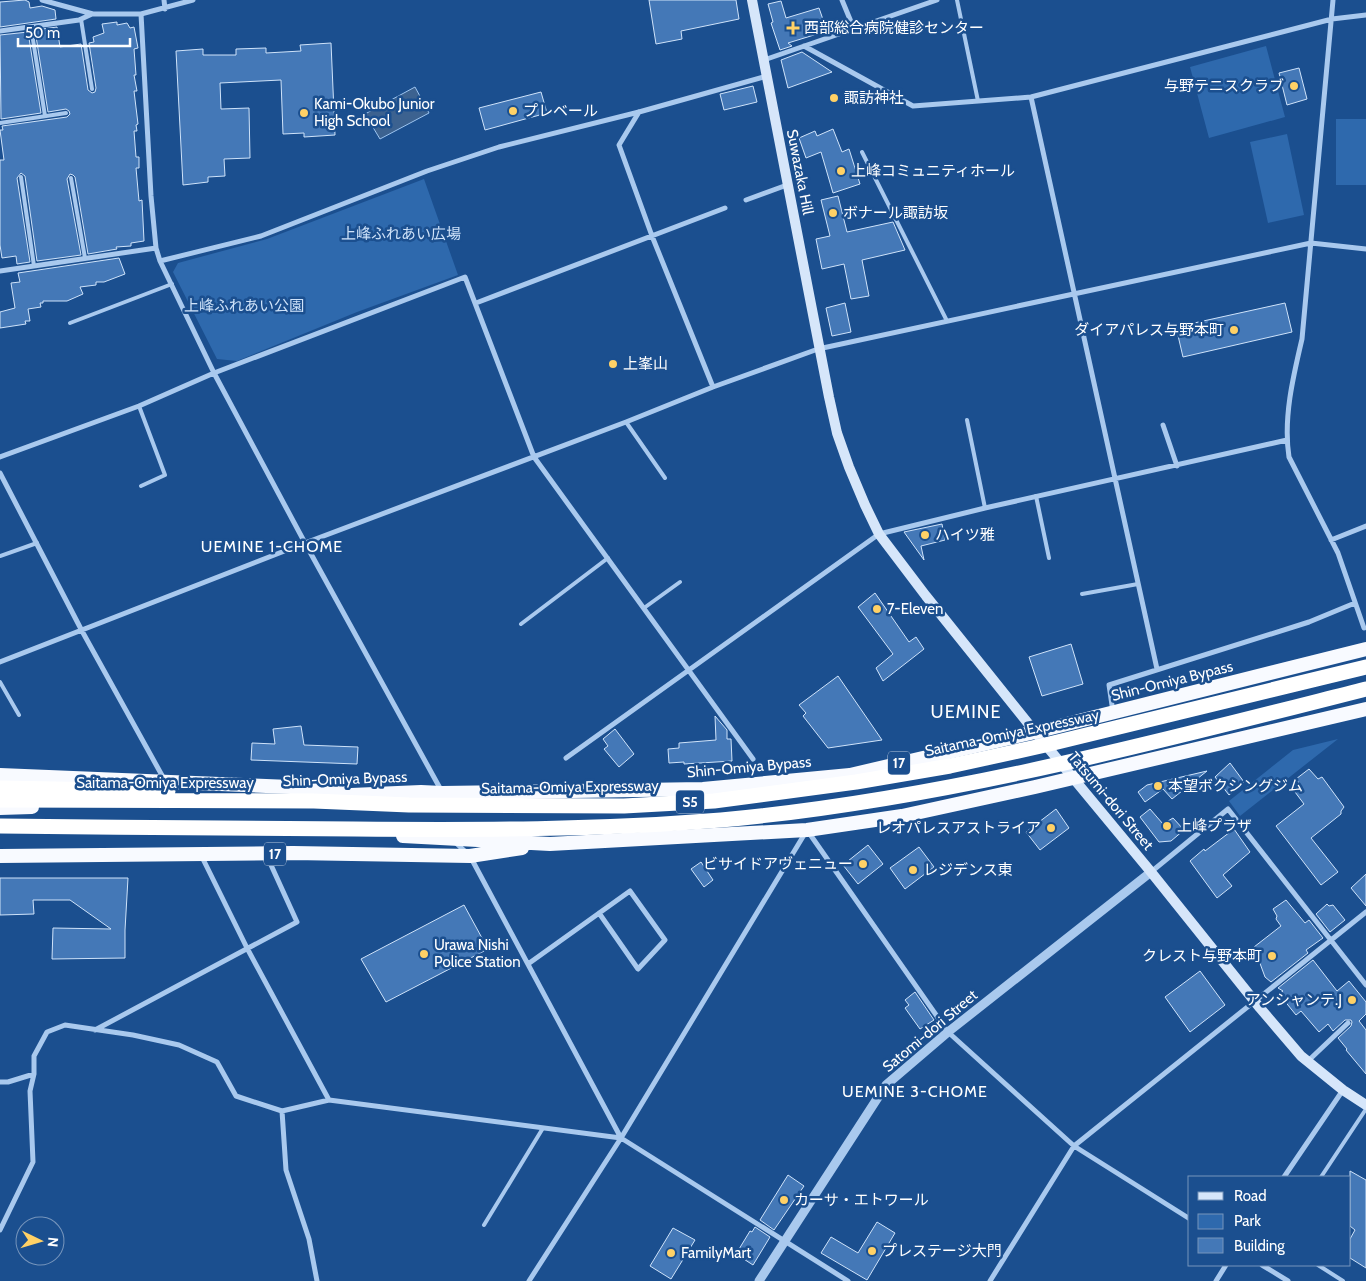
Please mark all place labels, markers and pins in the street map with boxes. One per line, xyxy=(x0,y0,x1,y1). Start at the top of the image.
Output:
place label: 西部総合病院健診センター xyxy=(804,19,984,37)
marker: 西部総合病院健診センター xyxy=(786,21,800,35)
place label: 与野テニスクラブ xyxy=(1164,77,1284,95)
marker: 与野テニスクラブ xyxy=(1288,80,1300,92)
place label: 諏訪神社 xyxy=(844,89,904,107)
marker: 諏訪神社 xyxy=(828,92,840,104)
place label: Kami-Okubo Junior High School xyxy=(314,95,435,130)
place label: プレベール xyxy=(523,102,598,120)
marker: プレベール xyxy=(507,105,519,117)
marker: Kami-Okubo Junior High School xyxy=(298,107,310,119)
place label: 上峰コミュニティホール xyxy=(851,162,1015,180)
marker: 上峰コミュニティホール xyxy=(835,165,847,177)
place label: ボナール諏訪坂 xyxy=(843,204,948,222)
marker: ボナール諏訪坂 xyxy=(827,207,839,219)
place label: ダイアパレス与野本町 xyxy=(1074,321,1224,339)
marker: ダイアパレス与野本町 xyxy=(1228,324,1240,336)
place label: 上峯山 xyxy=(623,355,668,373)
marker: 上峯山 xyxy=(607,358,619,370)
place label: ハイツ雅 xyxy=(935,526,995,544)
marker: ハイツ雅 xyxy=(919,529,931,541)
place label: 7-Eleven xyxy=(887,600,943,618)
marker: 7-Eleven xyxy=(871,603,883,615)
place label: 本望ボクシングジム xyxy=(1168,777,1303,795)
marker: 本望ボクシングジム xyxy=(1152,780,1164,792)
place label: 上峰プラザ xyxy=(1177,817,1252,835)
place label: レオパレスアストライア xyxy=(876,819,1041,837)
marker: 上峰プラザ xyxy=(1161,820,1173,832)
marker: レオパレスアストライア xyxy=(1045,822,1057,834)
place label: ビサイドアヴェニュー xyxy=(703,855,853,873)
marker: ビサイドアヴェニュー xyxy=(857,858,869,870)
place label: レジデンス東 xyxy=(923,861,1013,879)
marker: レジデンス東 xyxy=(907,864,919,876)
place label: Urawa Nishi Police Station xyxy=(434,936,521,971)
place label: クレスト与野本町 xyxy=(1142,947,1262,965)
marker: Urawa Nishi Police Station xyxy=(418,948,430,960)
marker: クレスト与野本町 xyxy=(1266,950,1278,962)
place label: アンシャンテ.J xyxy=(1246,991,1342,1009)
marker: アンシャンテ.J xyxy=(1346,994,1358,1006)
place label: カーサ・エトワール xyxy=(794,1191,929,1209)
marker: カーサ・エトワール xyxy=(778,1194,790,1206)
place label: プレステージ大門 xyxy=(882,1242,1002,1260)
place label: FamilyMart xyxy=(681,1244,751,1262)
marker: プレステージ大門 xyxy=(866,1245,878,1257)
marker: FamilyMart xyxy=(665,1247,677,1259)

